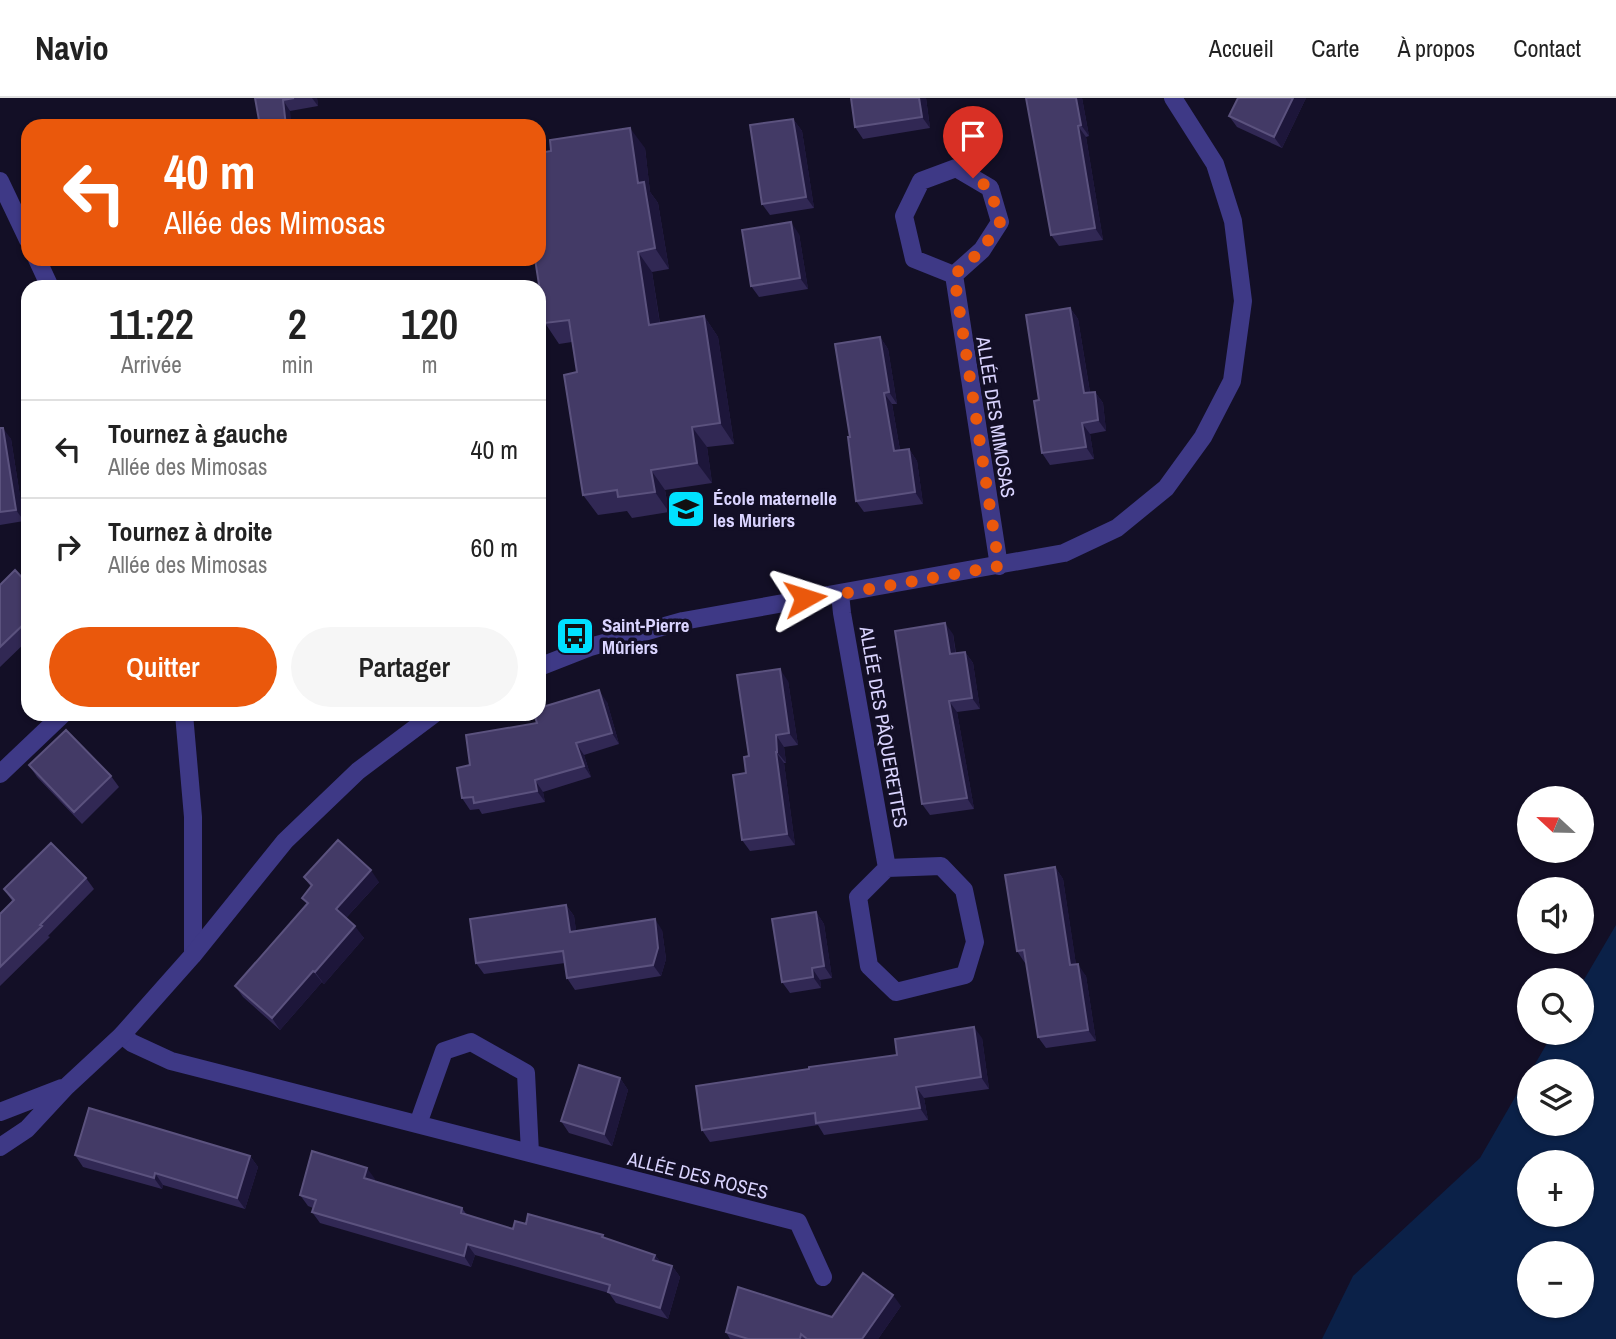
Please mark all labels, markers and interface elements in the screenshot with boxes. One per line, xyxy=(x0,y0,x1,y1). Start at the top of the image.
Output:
text: Navio xyxy=(35,26,109,70)
text: Accueil xyxy=(1209,32,1273,64)
text: Carte xyxy=(1311,32,1359,64)
text: À propos xyxy=(1397,32,1475,64)
text: Contact xyxy=(1513,32,1581,64)
pin xyxy=(943,106,1003,178)
icon: arrive xyxy=(954,117,992,155)
text: 40 m xyxy=(164,138,256,204)
icon: left xyxy=(49,147,140,238)
text: Allée des Mimosas xyxy=(164,201,386,244)
text: 11:22 xyxy=(109,296,194,352)
text: 2 xyxy=(288,296,307,352)
text: 120 xyxy=(401,296,458,352)
street label: ALLÉE DES MIMOSAS xyxy=(970,334,1022,499)
text: Arrivée xyxy=(121,349,182,380)
text: min xyxy=(282,349,313,380)
text: m xyxy=(422,349,437,380)
text: Tournez à gauche xyxy=(108,416,288,451)
icon: left xyxy=(49,430,87,468)
text: 40 m xyxy=(471,432,518,467)
text: Allée des Mimosas xyxy=(108,451,267,482)
place label: École maternelle les Muriers xyxy=(713,485,837,533)
school or university icon: École maternelle les Muriers xyxy=(665,488,707,530)
text: Tournez à droite xyxy=(108,514,272,549)
icon: right xyxy=(49,528,87,566)
text: 60 m xyxy=(471,530,518,565)
text: Allée des Mimosas xyxy=(108,549,267,580)
position arrow xyxy=(768,561,842,635)
place label: Saint-Pierre Mûriers xyxy=(602,612,690,660)
bus stop icon: Saint-Pierre Mûriers xyxy=(554,615,596,657)
street label: ALLÉE DES PÂQUERETTES xyxy=(853,623,915,830)
button: Quitter xyxy=(49,627,277,707)
button: Partager xyxy=(291,627,518,707)
north arrow xyxy=(1517,786,1594,863)
map controls xyxy=(1517,786,1594,1318)
button: sound xyxy=(1517,877,1594,954)
button: search xyxy=(1517,968,1594,1045)
button: layers xyxy=(1517,1059,1594,1136)
street label: ALLÉE DES ROSES xyxy=(624,1145,771,1205)
button: + xyxy=(1517,1150,1594,1227)
button: − xyxy=(1517,1241,1594,1318)

